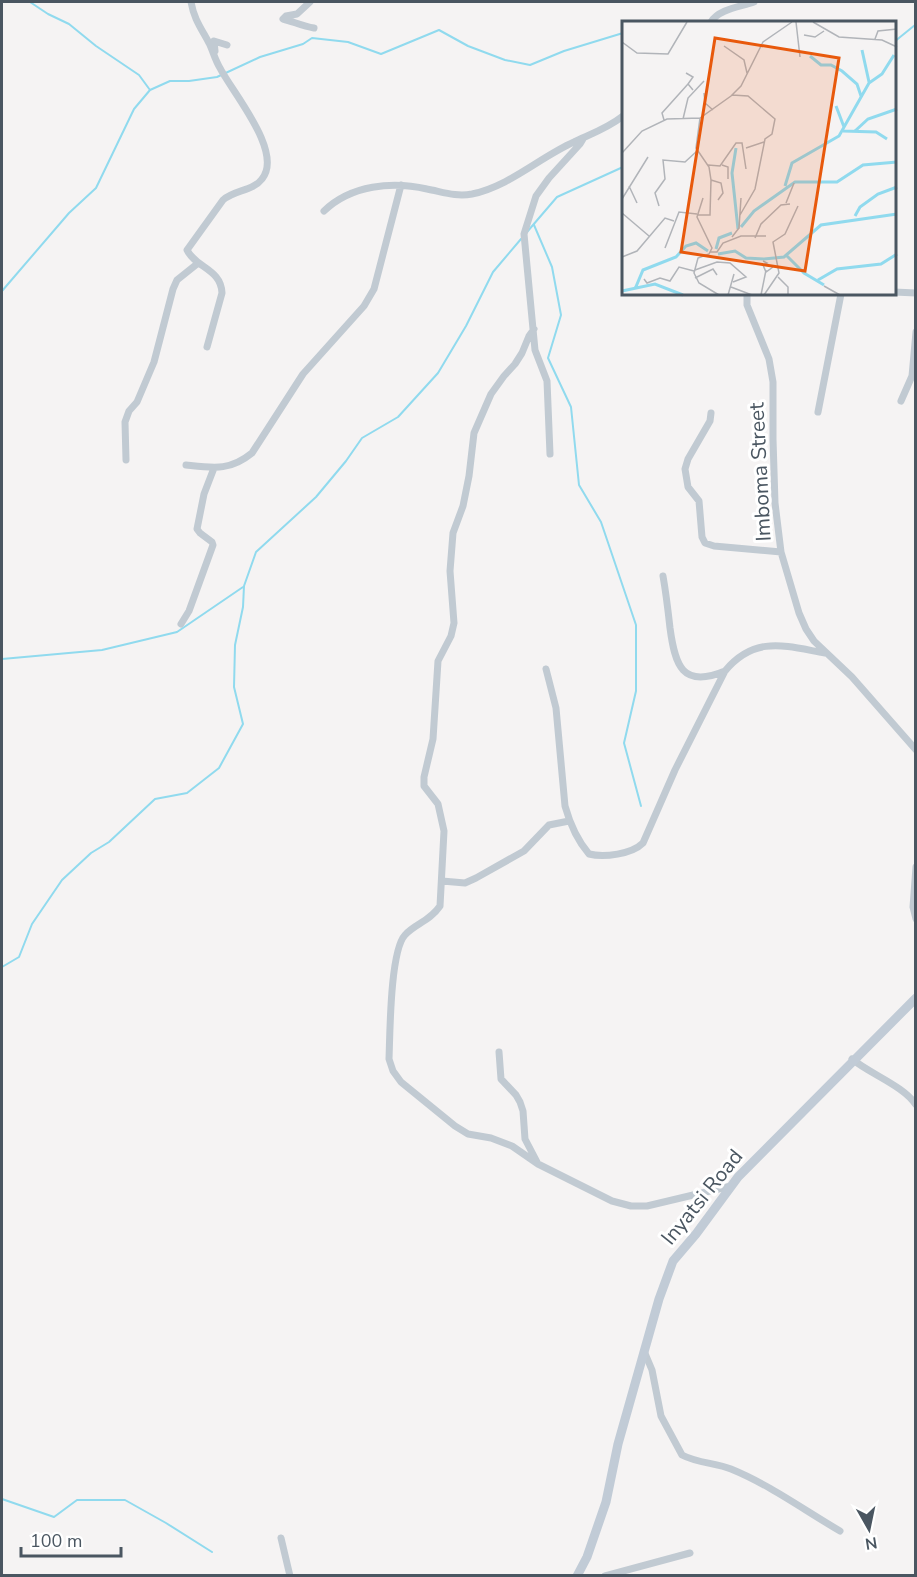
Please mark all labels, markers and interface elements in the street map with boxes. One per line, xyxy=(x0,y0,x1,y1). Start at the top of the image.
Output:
inset map xyxy=(622,21,896,296)
street label: Imboma Street xyxy=(742,401,778,542)
street label: Inyatsi Road xyxy=(655,1143,749,1251)
north arrow xyxy=(839,1499,899,1559)
scale bar xyxy=(21,1520,122,1558)
text: 100 m xyxy=(30,1529,82,1553)
text: N xyxy=(864,1531,879,1555)

